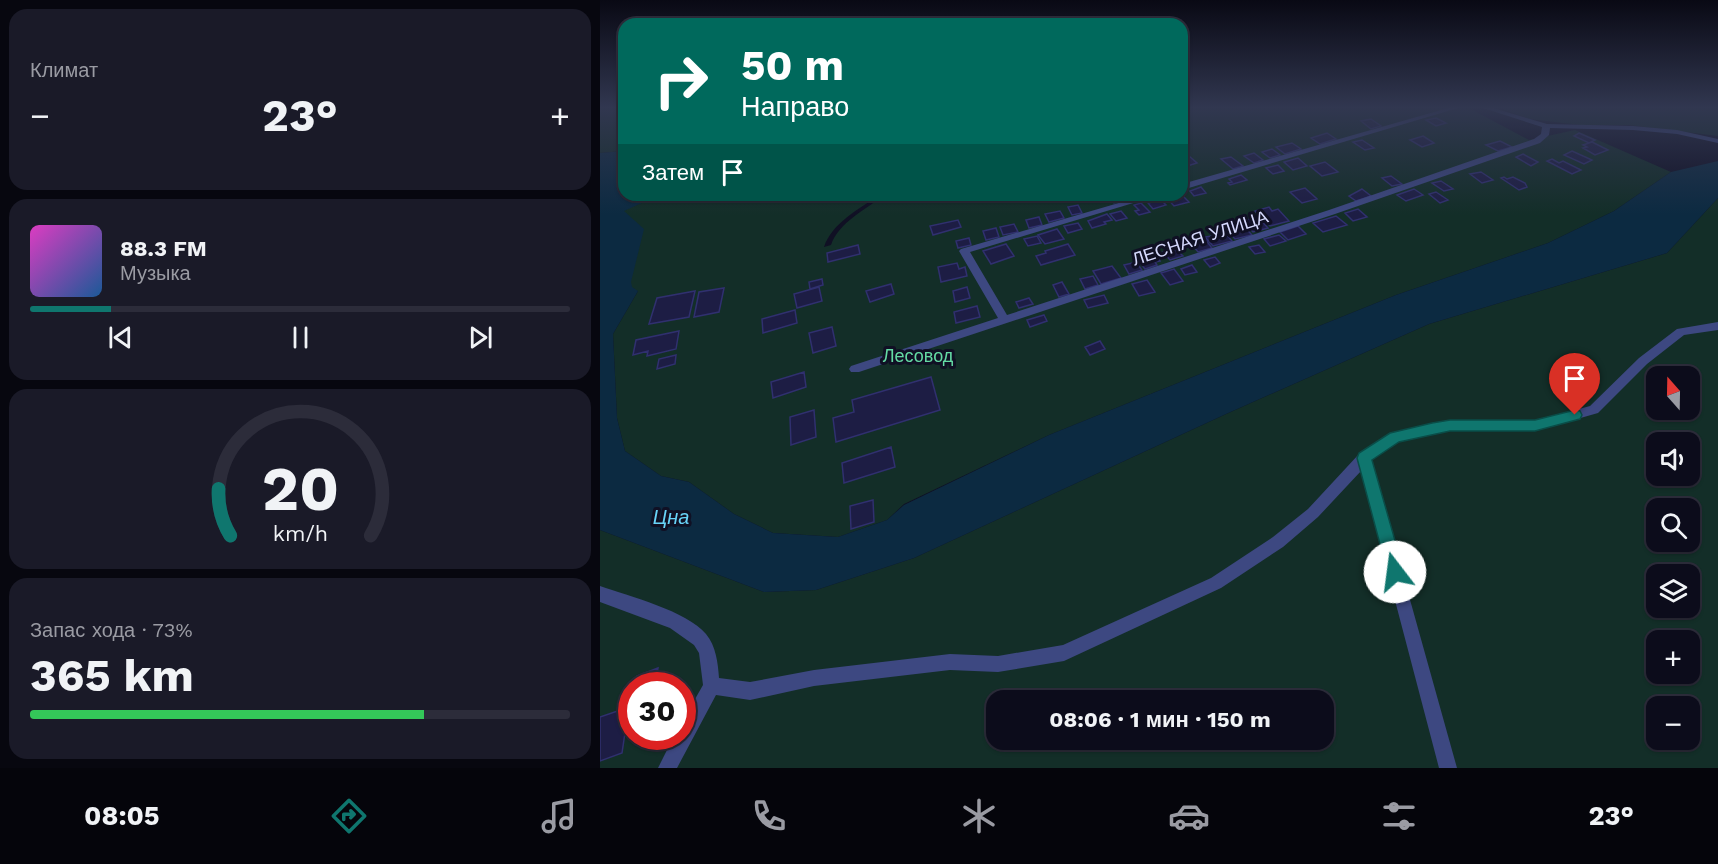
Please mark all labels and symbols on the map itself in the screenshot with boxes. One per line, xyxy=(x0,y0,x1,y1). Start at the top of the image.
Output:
street label: ЛЕСНАЯ УЛИЦА xyxy=(1129,206,1271,269)
park label: Лесовод xyxy=(883,345,954,366)
pin xyxy=(1549,353,1600,415)
north arrow xyxy=(1646,366,1700,420)
water label: Цна xyxy=(653,505,689,529)
position arrow xyxy=(1363,540,1427,604)
speed limit sign: 30 xyxy=(618,672,696,750)

